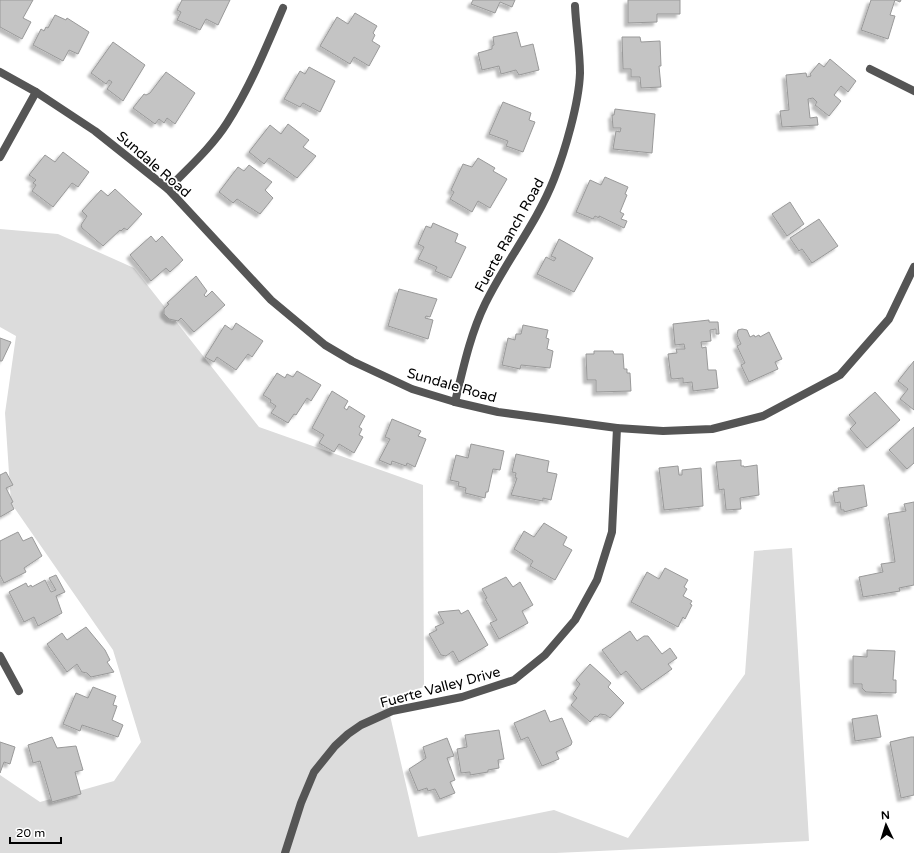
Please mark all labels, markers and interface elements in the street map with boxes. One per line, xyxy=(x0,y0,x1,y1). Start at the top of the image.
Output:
street label: Sundale Road xyxy=(113,128,194,201)
street label: Fuerte Ranch Road xyxy=(471,175,548,295)
street label: Sundale Road xyxy=(405,365,499,406)
street label: Fuerte Valley Drive xyxy=(378,663,502,712)
north arrow xyxy=(866,805,906,845)
text: N xyxy=(880,809,890,822)
scale bar xyxy=(10,819,61,845)
text: 20 m xyxy=(16,826,45,840)

